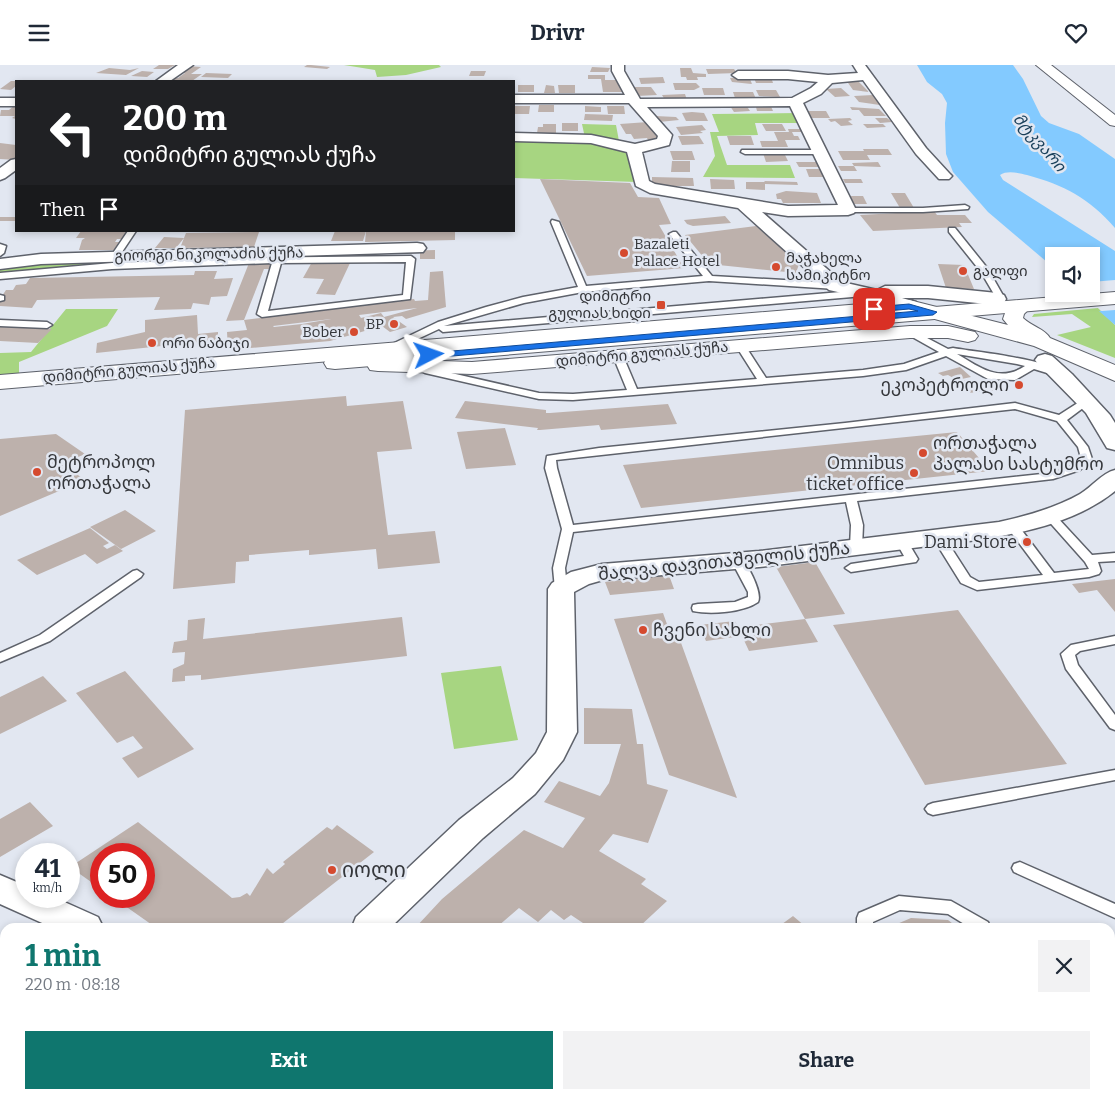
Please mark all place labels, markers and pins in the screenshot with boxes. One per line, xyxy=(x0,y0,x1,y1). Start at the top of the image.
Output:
place label: Bazaleti Palace Hotel xyxy=(634,235,720,270)
marker: Bazaleti Palace Hotel xyxy=(618,247,630,259)
place label: მაჭახელა სამიკიტნო xyxy=(786,249,871,284)
marker: მაჭახელა სამიკიტნო xyxy=(770,261,782,273)
place label: გალფი xyxy=(973,262,1028,280)
marker: გალფი xyxy=(957,265,969,277)
place label: დიმიტრი გულიას ხიდი xyxy=(548,287,651,322)
pin xyxy=(853,288,895,330)
marker: დიმიტრი გულიას ხიდი xyxy=(655,299,667,311)
place label: BP xyxy=(366,315,384,333)
marker: BP xyxy=(388,318,400,330)
place label: Bober xyxy=(302,323,344,341)
marker: Bober xyxy=(348,326,360,338)
place label: ორი ნაბიჯი xyxy=(162,334,250,352)
marker: ორი ნაბიჯი xyxy=(146,337,158,349)
place label: ეკოპეტროლი xyxy=(880,374,1009,396)
marker: ეკოპეტროლი xyxy=(1013,379,1025,391)
place label: ორთაჭალა პალასი სასტუმრო xyxy=(933,432,1104,475)
marker: ორთაჭალა პალასი სასტუმრო xyxy=(917,447,929,459)
place label: მეტროპოლ ორთაჭალა xyxy=(47,451,155,494)
place label: Omnibus ticket office xyxy=(806,452,904,495)
marker: მეტროპოლ ორთაჭალა xyxy=(31,466,43,478)
marker: Omnibus ticket office xyxy=(908,467,920,479)
place label: Dami Store xyxy=(924,531,1017,553)
marker: Dami Store xyxy=(1021,536,1033,548)
place label: ჩვენი სახლი xyxy=(653,619,771,641)
marker: ჩვენი სახლი xyxy=(637,624,649,636)
place label: იოლი xyxy=(342,857,406,883)
marker: იოლი xyxy=(326,864,338,876)

